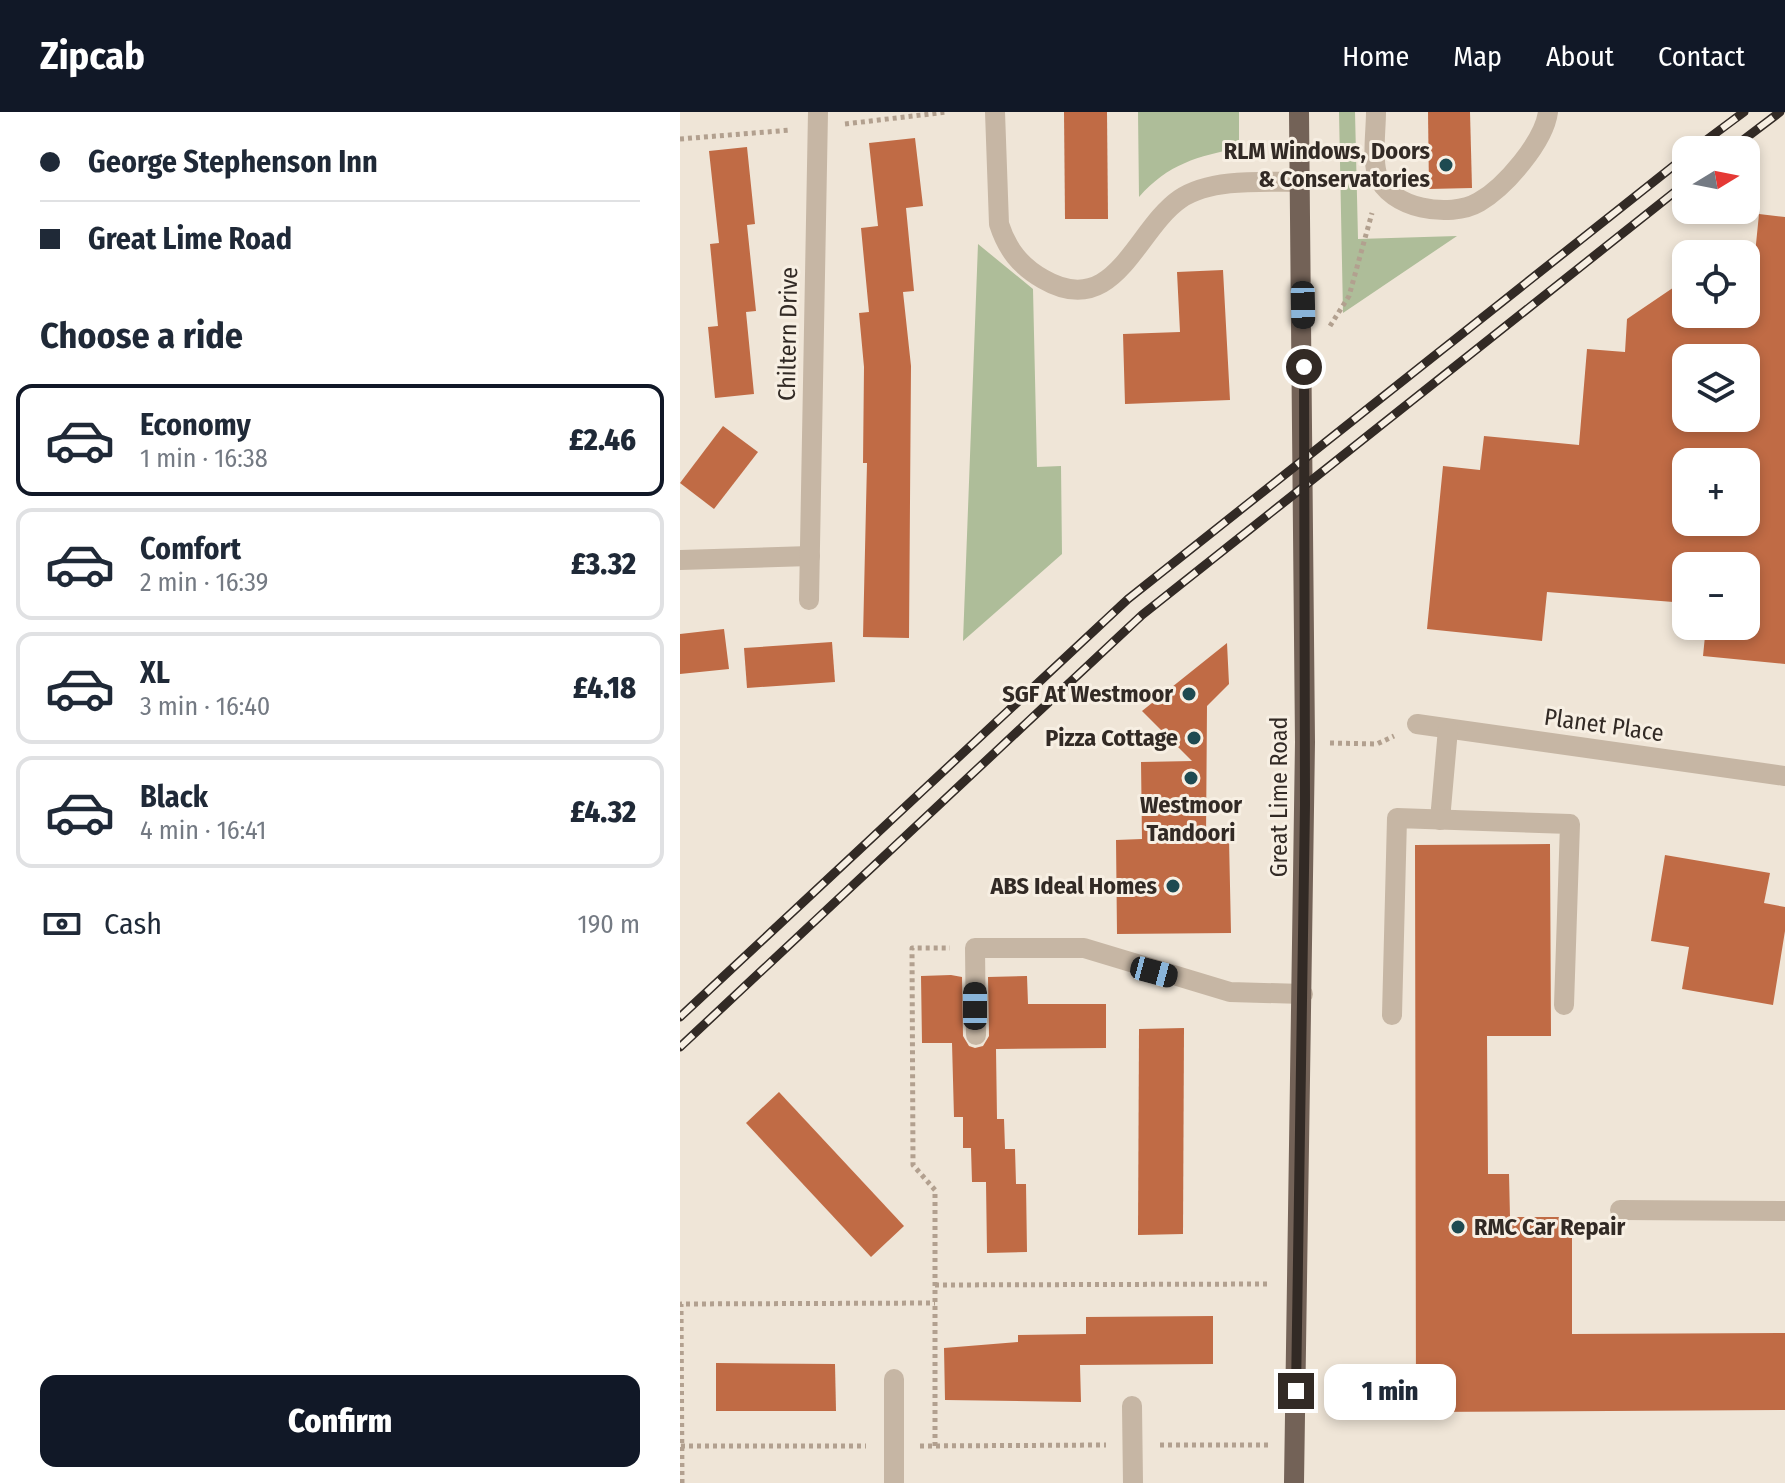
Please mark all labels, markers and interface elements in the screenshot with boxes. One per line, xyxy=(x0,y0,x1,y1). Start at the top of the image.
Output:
text: Zipcab xyxy=(40,33,145,79)
text: Home xyxy=(1342,40,1409,73)
text: Map xyxy=(1453,40,1502,73)
text: About xyxy=(1546,40,1614,73)
text: Contact xyxy=(1658,40,1745,73)
north arrow xyxy=(1672,136,1760,224)
map controls xyxy=(1672,136,1760,640)
place label: RLM Windows, Doors & Conservatories xyxy=(1224,137,1430,193)
text: George Stephenson Inn xyxy=(88,144,378,180)
marker: RLM Windows, Doors & Conservatories xyxy=(1437,156,1455,174)
text: Great Lime Road xyxy=(88,221,292,257)
button: locate xyxy=(1672,240,1760,328)
street label: Chiltern Drive xyxy=(773,267,803,401)
car xyxy=(1291,281,1315,329)
text: Choose a ride xyxy=(40,314,243,358)
button: layers xyxy=(1672,344,1760,432)
route start xyxy=(1286,349,1322,385)
icon: car xyxy=(44,404,116,476)
text: Economy xyxy=(140,407,251,443)
text: £2.46 xyxy=(569,422,636,458)
text: 1 min · 16:38 xyxy=(140,443,268,474)
button: + xyxy=(1672,448,1760,536)
icon: car xyxy=(44,528,116,600)
text: Comfort xyxy=(140,531,241,567)
text: £3.32 xyxy=(571,546,636,582)
button: − xyxy=(1672,552,1760,640)
text: 2 min · 16:39 xyxy=(140,567,268,598)
icon: car xyxy=(44,652,116,724)
text: XL xyxy=(140,655,170,691)
text: £4.18 xyxy=(573,670,636,706)
place label: SGF At Westmoor xyxy=(1002,680,1173,708)
marker: SGF At Westmoor xyxy=(1180,685,1198,703)
text: 3 min · 16:40 xyxy=(140,691,270,722)
street label: Planet Place xyxy=(1543,703,1665,747)
street label: Great Lime Road xyxy=(1265,717,1293,877)
place label: Pizza Cottage xyxy=(1045,724,1178,752)
marker: Pizza Cottage xyxy=(1185,729,1203,747)
marker: Westmoor Tandoori xyxy=(1182,769,1200,787)
icon: car xyxy=(44,776,116,848)
text: Black xyxy=(140,779,208,815)
place label: Westmoor Tandoori xyxy=(1140,791,1242,847)
text: £4.32 xyxy=(570,794,636,830)
text: 4 min · 16:41 xyxy=(140,815,266,846)
place label: ABS Ideal Homes xyxy=(990,872,1157,900)
marker: ABS Ideal Homes xyxy=(1164,877,1182,895)
icon: cash xyxy=(40,902,84,946)
text: Cash xyxy=(104,906,162,942)
text: 190 m xyxy=(578,909,640,940)
car xyxy=(1128,954,1180,990)
car xyxy=(963,982,987,1030)
place label: RMC Car Repair xyxy=(1474,1213,1625,1241)
marker: RMC Car Repair xyxy=(1449,1218,1467,1236)
callout: 1 min xyxy=(1324,1363,1456,1419)
route end xyxy=(1278,1373,1314,1409)
button: Confirm xyxy=(40,1375,640,1467)
text: 1 min xyxy=(1362,1376,1418,1407)

